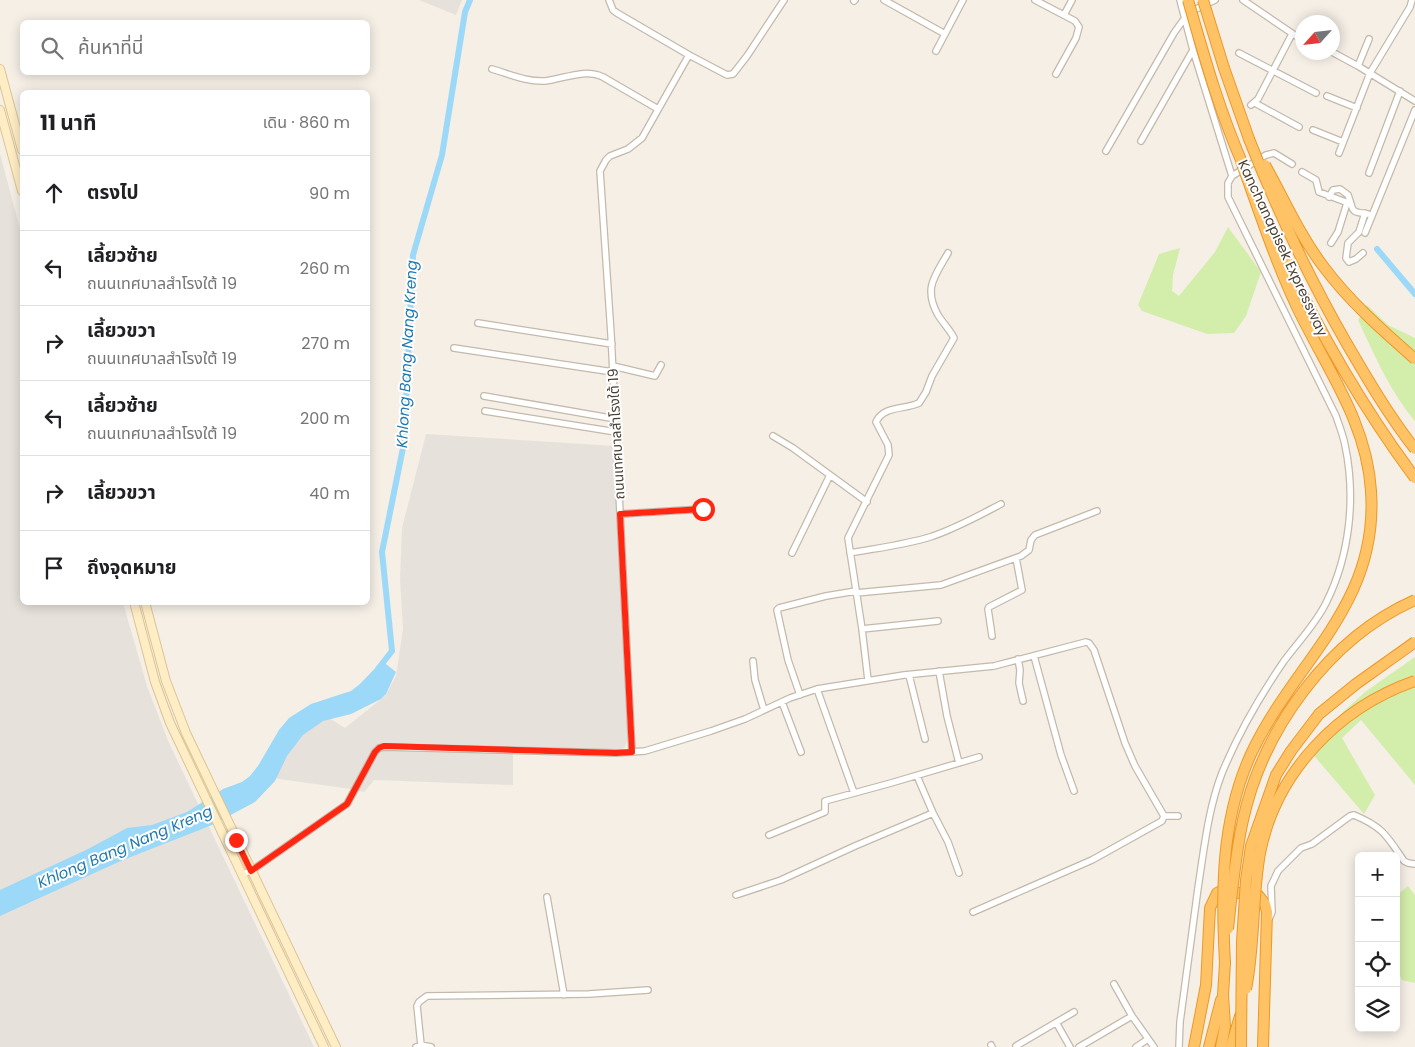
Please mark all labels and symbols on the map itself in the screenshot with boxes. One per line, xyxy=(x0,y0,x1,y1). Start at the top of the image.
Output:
north arrow xyxy=(1295,15,1340,60)
street label: Kanchanapisek Expressway xyxy=(1233,156,1333,340)
water label: Khlong Bang Nang Kreng xyxy=(391,259,422,448)
street label: ถนนเทศบาลสำโรงใต้ 19 xyxy=(603,368,629,500)
route start xyxy=(692,498,715,521)
water label: Khlong Bang Nang Kreng xyxy=(34,800,216,893)
route end xyxy=(225,829,248,852)

